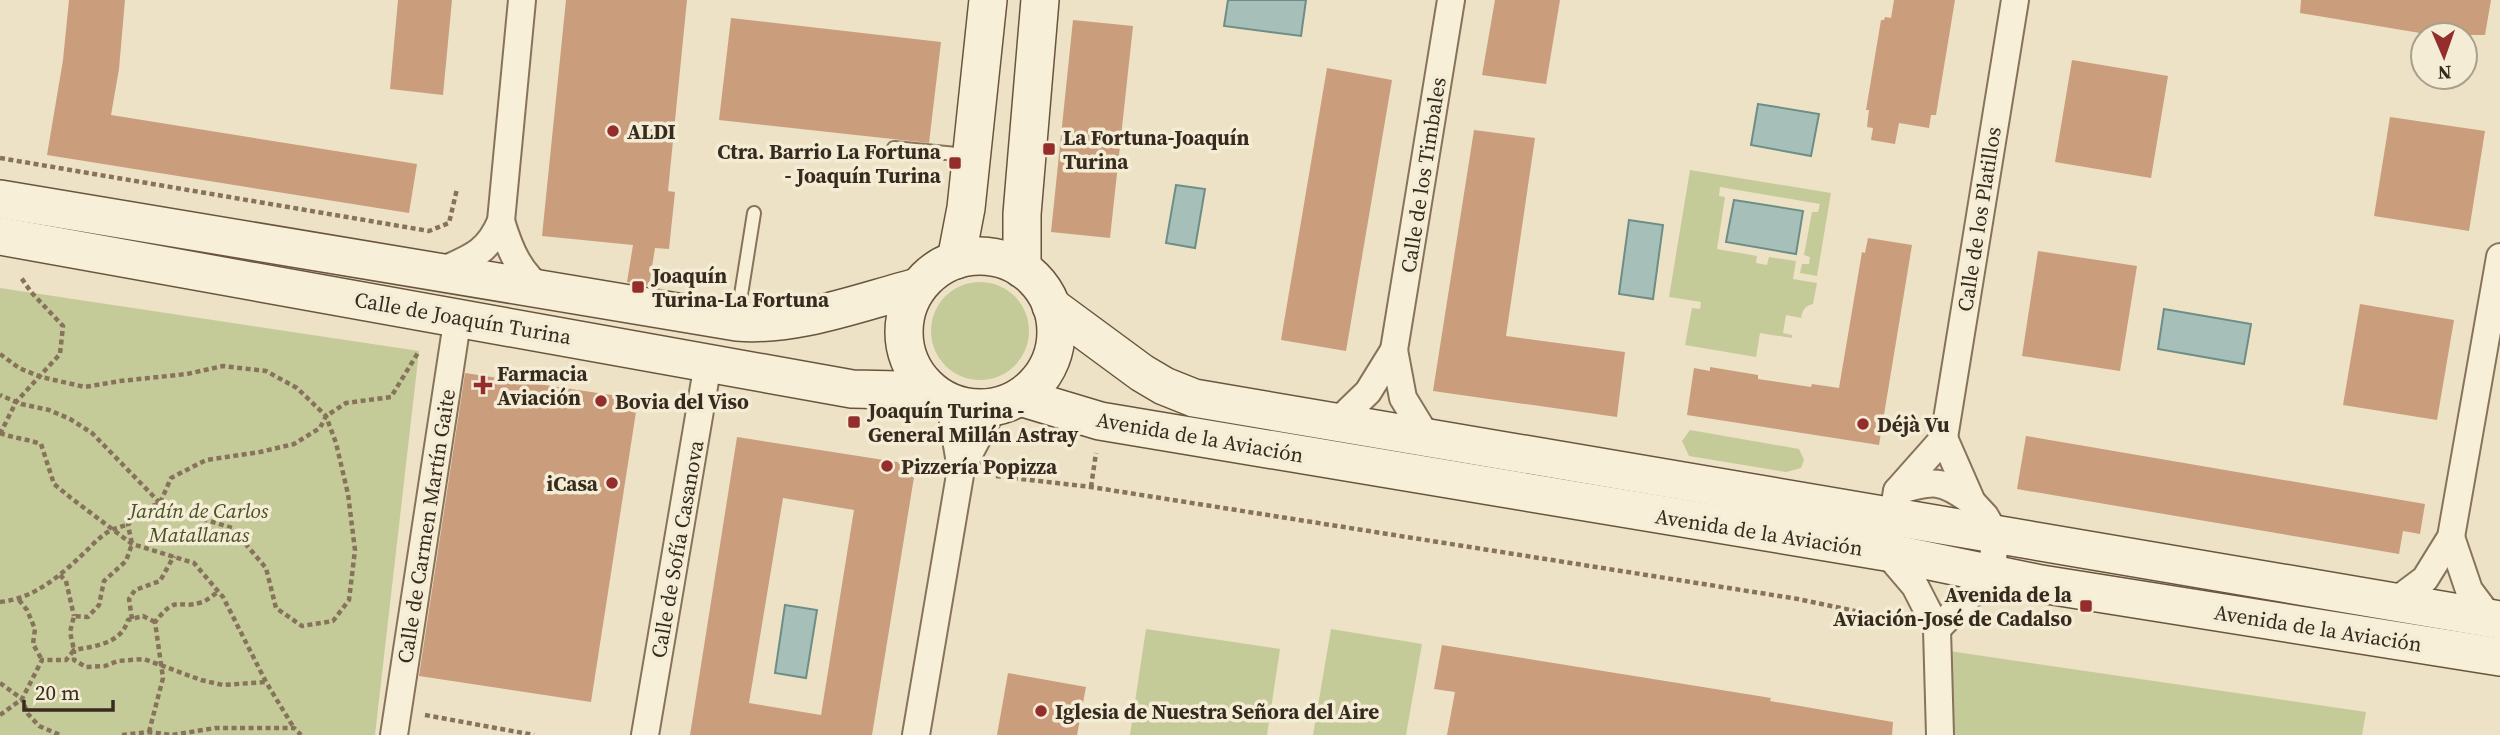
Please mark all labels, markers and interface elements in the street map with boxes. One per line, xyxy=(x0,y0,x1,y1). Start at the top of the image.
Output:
north arrow xyxy=(2409,21,2479,91)
text: N xyxy=(2437,60,2452,86)
street label: Calle de los Timbales xyxy=(1393,75,1453,275)
place label: ALDI xyxy=(627,117,676,146)
marker: ALDI xyxy=(605,123,621,139)
place label: La Fortuna-Joaquín Turina xyxy=(1063,123,1249,176)
street label: Calle de los Platillos xyxy=(1950,125,2008,313)
place label: Ctra. Barrio La Fortuna - Joaquín Turina xyxy=(717,137,942,190)
marker: La Fortuna-Joaquín Turina xyxy=(1041,141,1057,157)
marker: Ctra. Barrio La Fortuna - Joaquín Turina xyxy=(947,155,963,171)
place label: Joaquín Turina-La Fortuna xyxy=(650,261,830,314)
marker: Joaquín Turina-La Fortuna xyxy=(630,279,646,295)
street label: Calle de Joaquín Turina xyxy=(352,285,574,351)
place label: Farmacia Aviación xyxy=(497,359,588,412)
marker: Farmacia Aviación xyxy=(475,377,491,393)
street label: Calle de Carmen Martín Gaite xyxy=(390,387,462,665)
place label: Bovia del Viso xyxy=(615,387,749,416)
marker: Bovia del Viso xyxy=(593,393,609,409)
place label: Joaquín Turina - General Millán Astray xyxy=(866,396,1079,449)
street label: Avenida de la Aviación xyxy=(1094,404,1306,470)
place label: Déjà Vu xyxy=(1877,410,1950,439)
marker: Joaquín Turina - General Millán Astray xyxy=(846,414,862,430)
marker: Déjà Vu xyxy=(1855,416,1871,432)
street label: Calle de Sofía Casanova xyxy=(644,438,710,660)
place label: Pizzería Popizza xyxy=(901,452,1058,481)
marker: Pizzería Popizza xyxy=(879,458,895,474)
place label: iCasa xyxy=(547,469,599,498)
marker: iCasa xyxy=(604,475,620,491)
park label: Jardín de Carlos Matallanas xyxy=(127,496,269,549)
street label: Avenida de la Aviación xyxy=(1653,501,1865,563)
place label: Avenida de la Aviación-José de Cadalso xyxy=(1833,580,2073,633)
street label: Avenida de la Aviación xyxy=(2212,597,2424,659)
marker: Avenida de la Aviación-José de Cadalso xyxy=(2078,598,2094,614)
scale bar xyxy=(24,668,114,712)
text: 20 m xyxy=(35,678,80,707)
place label: Iglesia de Nuestra Señora del Aire xyxy=(1055,697,1379,726)
marker: Iglesia de Nuestra Señora del Aire xyxy=(1033,703,1049,719)

